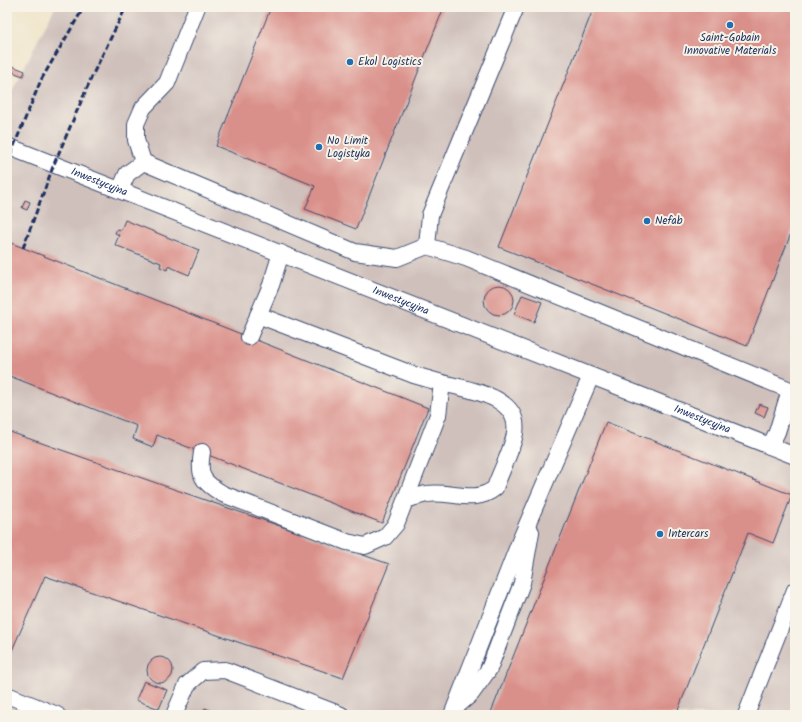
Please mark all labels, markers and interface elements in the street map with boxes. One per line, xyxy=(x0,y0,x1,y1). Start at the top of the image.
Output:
marker: Saint-Gobain Innovative Materials xyxy=(725,20,735,30)
place label: Saint-Gobain Innovative Materials xyxy=(684,29,777,60)
place label: Ekol Logistics xyxy=(358,53,422,71)
marker: Ekol Logistics xyxy=(345,57,355,67)
place label: No Limit Logistyka xyxy=(327,132,370,163)
marker: No Limit Logistyka xyxy=(314,142,324,152)
street label: Inwestycyjna xyxy=(68,163,130,202)
place label: Nefab xyxy=(655,212,683,230)
marker: Nefab xyxy=(642,216,652,226)
street label: Inwestycyjna xyxy=(370,282,432,320)
street label: Inwestycyjna xyxy=(671,400,733,439)
place label: Intercars xyxy=(668,525,709,543)
marker: Intercars xyxy=(655,529,665,539)

